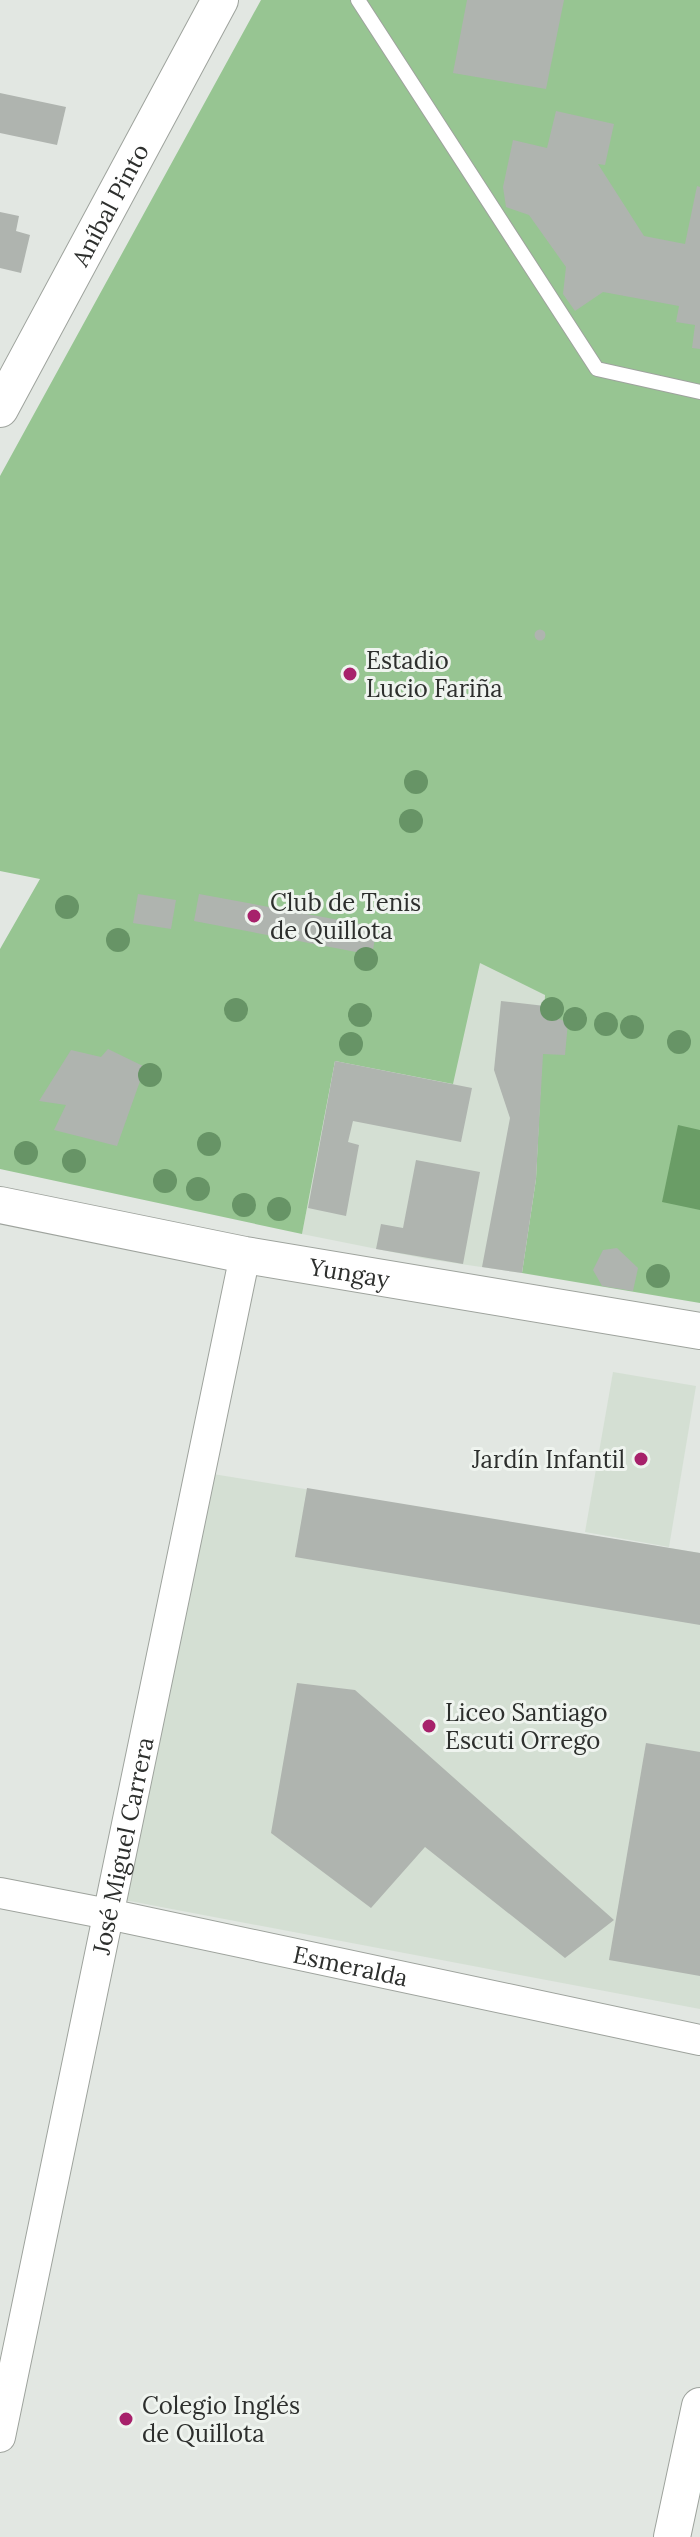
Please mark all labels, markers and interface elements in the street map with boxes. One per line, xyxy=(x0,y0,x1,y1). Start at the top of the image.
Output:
street label: Aníbal Pinto xyxy=(64,138,155,272)
place label: Estadio Lucio Fariña xyxy=(366,645,503,704)
marker: Estadio Lucio Fariña xyxy=(341,665,359,683)
place label: Club de Tenis de Quillota xyxy=(270,887,421,946)
marker: Club de Tenis de Quillota xyxy=(245,907,263,925)
street label: Yungay xyxy=(306,1250,392,1294)
place label: Jardín Infantil xyxy=(471,1444,625,1475)
marker: Jardín Infantil xyxy=(632,1450,650,1468)
place label: Liceo Santiago Escuti Orrego xyxy=(445,1697,607,1756)
marker: Liceo Santiago Escuti Orrego xyxy=(420,1717,438,1735)
street label: José Miguel Carrera xyxy=(85,1734,160,1958)
street label: Esmeralda xyxy=(290,1938,411,1993)
place label: Colegio Inglés de Quillota xyxy=(142,2390,300,2449)
marker: Colegio Inglés de Quillota xyxy=(117,2410,135,2428)

